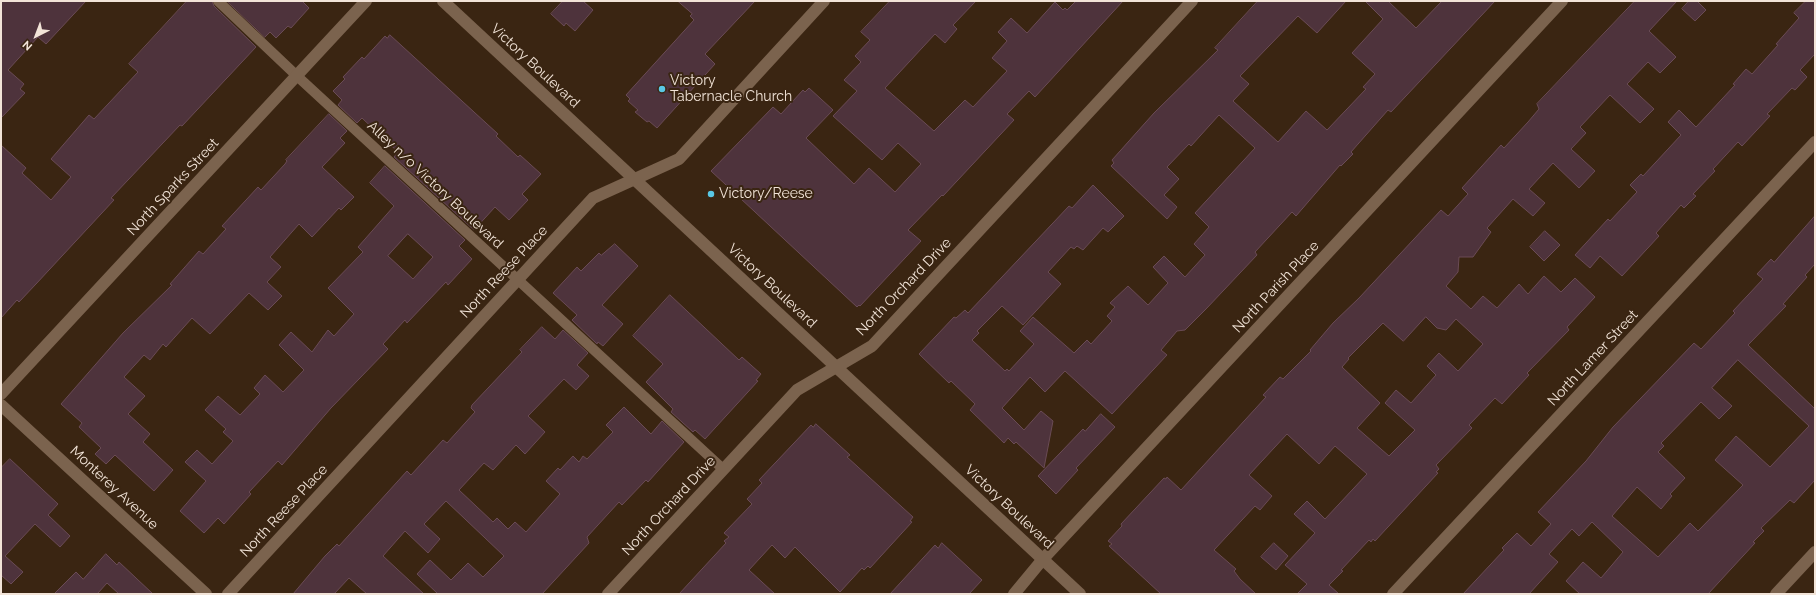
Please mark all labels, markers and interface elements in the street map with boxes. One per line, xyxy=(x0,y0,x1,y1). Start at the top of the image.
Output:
north arrow xyxy=(16,16,56,56)
street label: Victory Boulevard xyxy=(487,21,583,111)
text: N xyxy=(20,38,35,53)
place label: Victory Tabernacle Church xyxy=(670,73,792,106)
marker: Victory Tabernacle Church xyxy=(657,84,667,94)
street label: Alley n/o Victory Boulevard xyxy=(364,118,506,252)
street label: North Sparks Street xyxy=(124,135,222,239)
place label: Victory/Reese xyxy=(719,186,813,202)
marker: Victory/Reese xyxy=(706,189,716,199)
street label: North Reese Place xyxy=(457,222,551,322)
street label: North Orchard Drive xyxy=(853,235,955,339)
street label: North Parish Place xyxy=(1229,238,1323,336)
street label: Victory Boulevard xyxy=(724,241,820,331)
street label: North Lamer Street xyxy=(1544,307,1642,409)
street label: Monterey Avenue xyxy=(66,443,162,533)
street label: North Orchard Drive xyxy=(619,453,719,559)
street label: North Reese Place xyxy=(237,461,331,561)
street label: Victory Boulevard xyxy=(961,462,1057,552)

